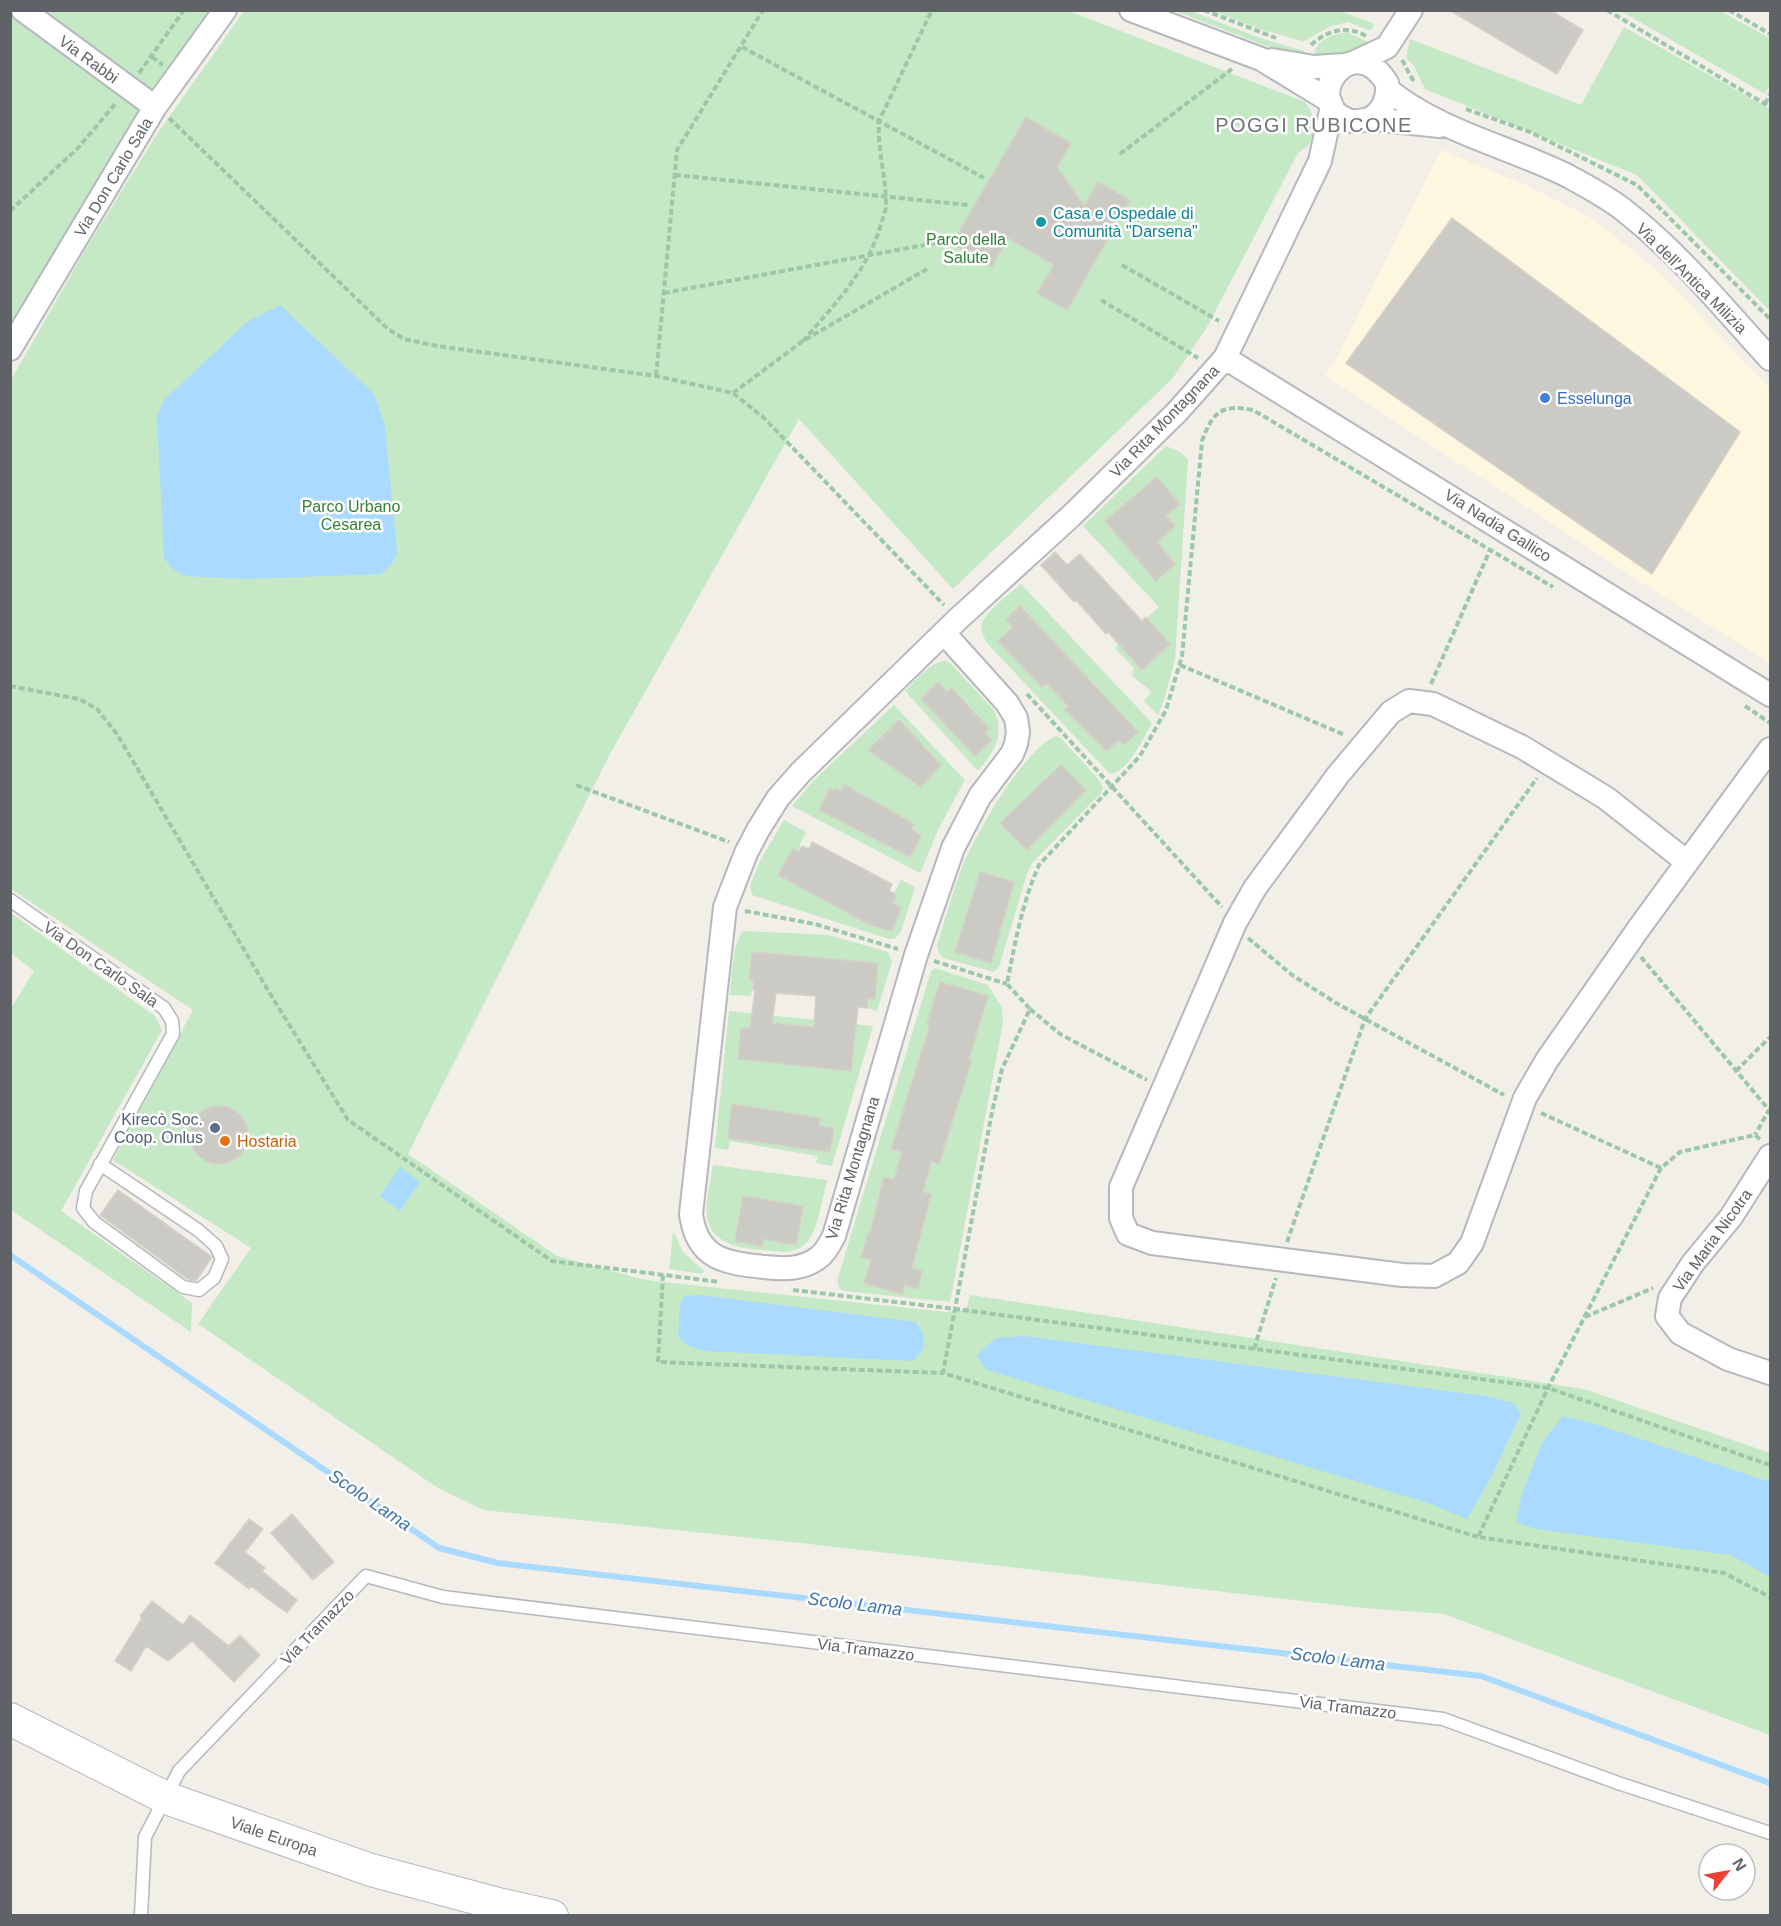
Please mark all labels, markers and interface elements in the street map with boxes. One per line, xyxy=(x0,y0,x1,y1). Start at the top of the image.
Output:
street label: Via Rabbi xyxy=(56,32,122,87)
district label: POGGI RUBICONE xyxy=(1215,114,1413,136)
street label: Via Don Carlo Sala xyxy=(71,115,156,240)
place label: Casa e Ospedale di Comunità "Darsena" xyxy=(1053,205,1198,240)
marker: Casa e Ospedale di Comunità "Darsena" xyxy=(1034,215,1048,229)
street label: Via dell'Antica Milizia xyxy=(1633,220,1750,337)
park label: Parco della Salute xyxy=(926,231,1006,266)
street label: Via Rita Montagnana xyxy=(1106,362,1222,481)
place label: Esselunga xyxy=(1557,390,1632,407)
marker: Esselunga xyxy=(1538,391,1552,405)
street label: Via Nadia Gallico xyxy=(1441,486,1554,565)
park label: Parco Urbano Cesarea xyxy=(302,498,400,533)
street label: Via Don Carlo Sala xyxy=(40,919,161,1010)
street label: Via Rita Montagnana xyxy=(823,1094,882,1242)
place label: Kirecò Soc. Coop. Onlus xyxy=(114,1111,203,1146)
marker: Kirecò Soc. Coop. Onlus xyxy=(208,1121,222,1135)
place label: Hostaria xyxy=(237,1133,297,1150)
marker: Hostaria xyxy=(218,1134,232,1148)
street label: Via Maria Nicotra xyxy=(1670,1186,1755,1295)
water label: Scolo Lama xyxy=(325,1465,415,1535)
street label: Via Tramazzo xyxy=(277,1586,357,1668)
water label: Scolo Lama xyxy=(807,1588,903,1620)
street label: Via Tramazzo xyxy=(817,1635,915,1664)
water label: Scolo Lama xyxy=(1290,1643,1386,1675)
street label: Via Tramazzo xyxy=(1299,1693,1397,1722)
street label: Viale Europa xyxy=(228,1814,320,1859)
north arrow xyxy=(1697,1842,1757,1902)
text: N xyxy=(1729,1855,1750,1874)

